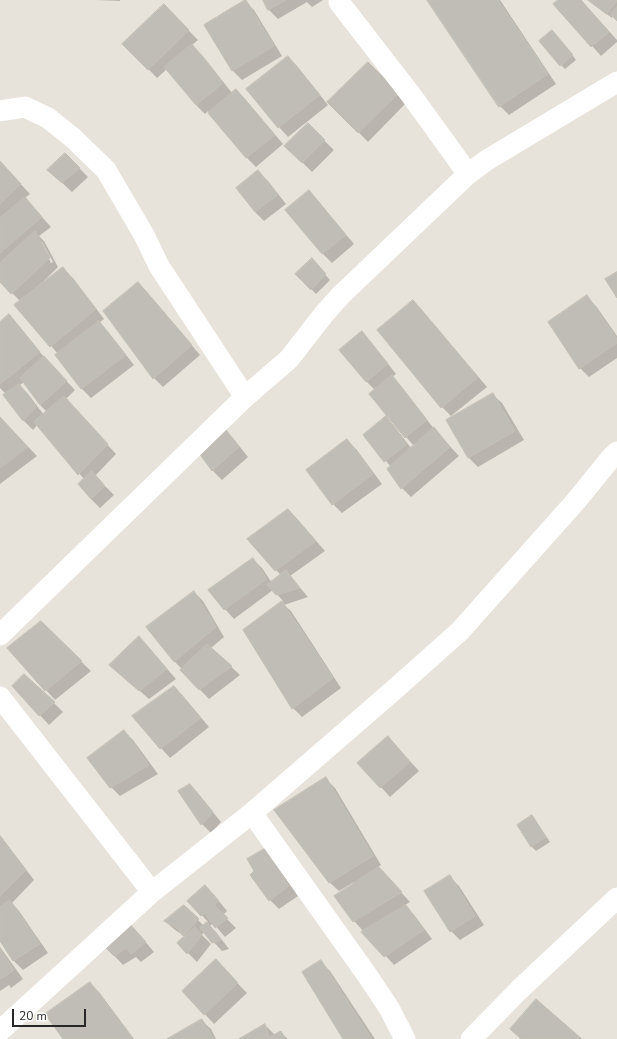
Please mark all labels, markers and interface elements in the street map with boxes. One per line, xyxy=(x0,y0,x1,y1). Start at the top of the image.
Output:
scale bar xyxy=(14,1001,88,1027)
text: 20 m xyxy=(19,1008,47,1024)

